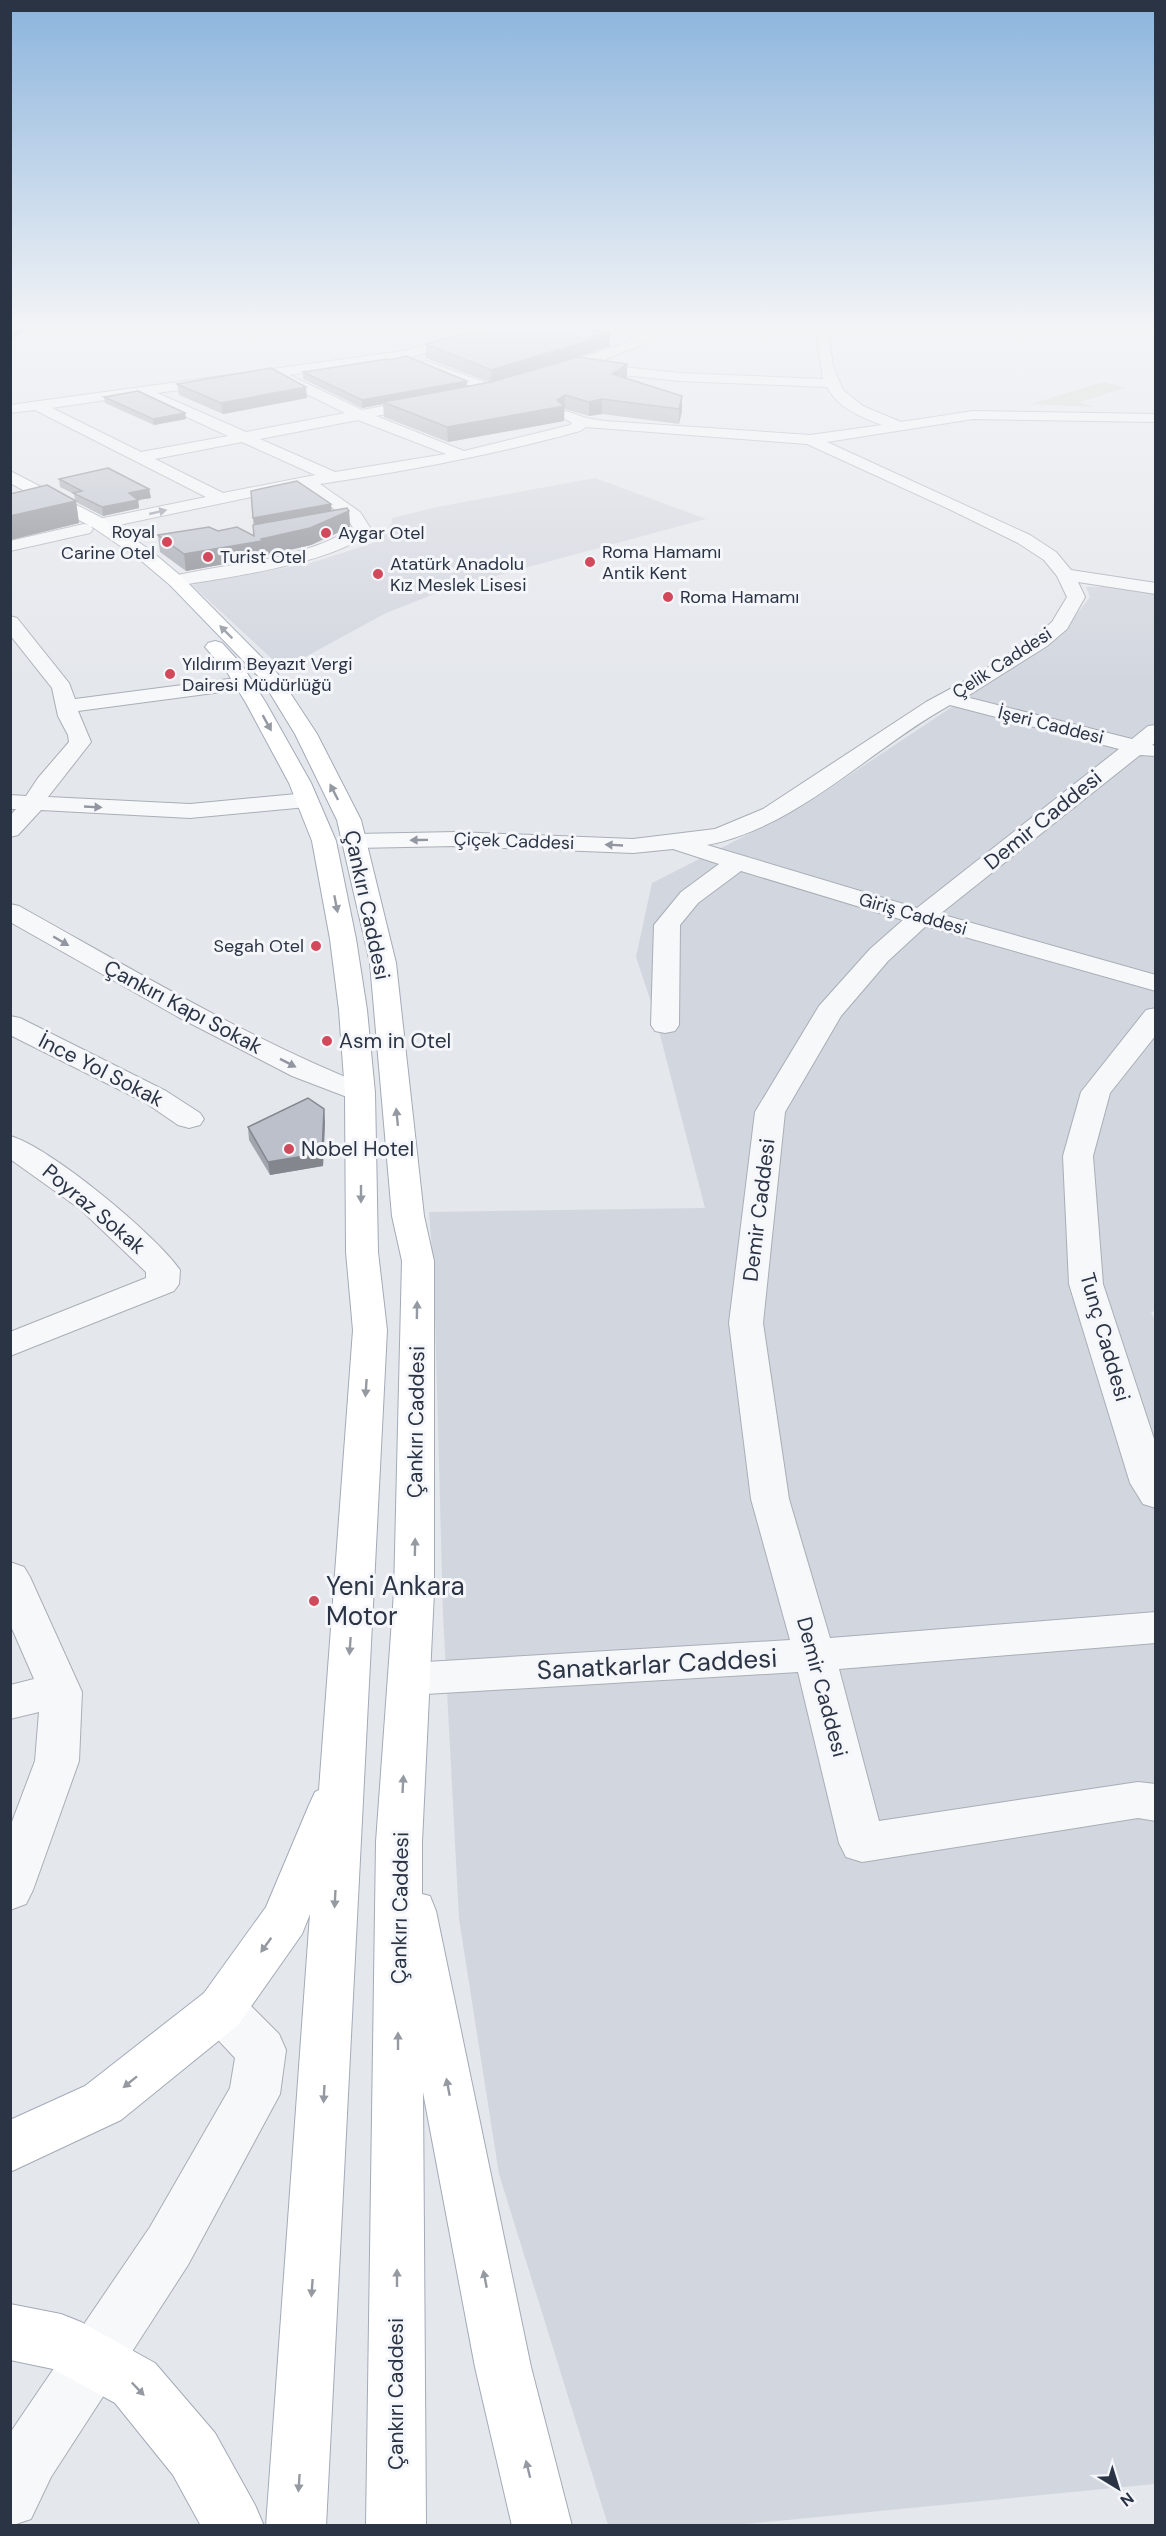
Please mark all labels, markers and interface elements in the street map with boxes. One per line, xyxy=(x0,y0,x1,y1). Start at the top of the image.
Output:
one-way arrow xyxy=(148,506,167,516)
place label: Royal Carine Otel xyxy=(61,520,155,565)
place label: Aygar Otel xyxy=(338,521,425,545)
marker: Aygar Otel xyxy=(319,526,333,540)
marker: Royal Carine Otel xyxy=(160,535,174,549)
place label: Roma Hamamı Antik Kent xyxy=(602,540,721,585)
place label: Turist Otel xyxy=(220,545,306,569)
marker: Turist Otel xyxy=(201,550,215,564)
place label: Atatürk Anadolu Kız Meslek Lisesi xyxy=(390,552,526,597)
marker: Roma Hamamı Antik Kent xyxy=(583,555,597,569)
marker: Atatürk Anadolu Kız Meslek Lisesi xyxy=(371,567,385,581)
place label: Roma Hamamı xyxy=(680,585,799,609)
marker: Roma Hamamı xyxy=(661,590,675,604)
street label: Çelik Caddesi xyxy=(948,622,1056,704)
one-way arrow xyxy=(219,624,233,639)
place label: Yıldırım Beyazıt Vergi Dairesi Müdürlüğü xyxy=(182,652,353,697)
marker: Yıldırım Beyazıt Vergi Dairesi Müdürlüğü xyxy=(163,667,177,681)
street label: İşeri Caddesi xyxy=(996,700,1106,750)
one-way arrow xyxy=(262,715,272,732)
street label: Demir Caddesi xyxy=(978,764,1108,876)
one-way arrow xyxy=(329,783,339,801)
one-way arrow xyxy=(83,802,102,812)
street label: Çiçek Caddesi xyxy=(453,827,575,855)
street label: Çankırı Caddesi xyxy=(337,828,397,982)
one-way arrow xyxy=(409,835,428,845)
one-way arrow xyxy=(604,840,623,849)
street label: Giriş Caddesi xyxy=(856,887,970,941)
one-way arrow xyxy=(332,895,341,914)
place label: Segah Otel xyxy=(213,934,304,958)
one-way arrow xyxy=(53,936,70,946)
marker: Segah Otel xyxy=(309,939,323,953)
street label: Çankırı Kapı Sokak xyxy=(99,953,267,1061)
street label: İnce Yol Sokak xyxy=(34,1026,169,1114)
place label: Asm in Otel xyxy=(339,1027,451,1055)
marker: Asm in Otel xyxy=(320,1034,334,1048)
one-way arrow xyxy=(280,1058,297,1068)
one-way arrow xyxy=(392,1107,402,1126)
place label: Nobel Hotel xyxy=(301,1135,414,1163)
street label: Demir Caddesi xyxy=(736,1137,782,1283)
marker: Nobel Hotel xyxy=(282,1142,296,1156)
street label: Poyraz Sokak xyxy=(37,1158,152,1261)
one-way arrow xyxy=(356,1184,366,1203)
street label: Tunç Caddesi xyxy=(1073,1269,1137,1405)
one-way arrow xyxy=(412,1300,422,1319)
street label: Çankırı Caddesi xyxy=(401,1346,431,1498)
one-way arrow xyxy=(362,1379,371,1398)
one-way arrow xyxy=(410,1537,420,1556)
place label: Yeni Ankara Motor xyxy=(326,1569,465,1633)
marker: Yeni Ankara Motor xyxy=(307,1594,321,1608)
street label: Demir Caddesi xyxy=(790,1614,854,1760)
one-way arrow xyxy=(346,1636,355,1655)
street label: Sanatkarlar Caddesi xyxy=(536,1641,778,1687)
one-way arrow xyxy=(398,1774,407,1793)
street label: Çankırı Caddesi xyxy=(385,1832,415,1984)
one-way arrow xyxy=(330,1890,340,1909)
one-way arrow xyxy=(261,1938,273,1953)
one-way arrow xyxy=(393,2032,403,2051)
one-way arrow xyxy=(122,2075,137,2087)
one-way arrow xyxy=(443,2078,452,2097)
one-way arrow xyxy=(319,2084,328,2103)
one-way arrow xyxy=(392,2269,402,2288)
one-way arrow xyxy=(480,2269,489,2288)
one-way arrow xyxy=(307,2279,317,2298)
street label: Çankırı Caddesi xyxy=(382,2318,410,2470)
one-way arrow xyxy=(131,2381,145,2395)
north arrow xyxy=(1088,2458,1148,2518)
one-way arrow xyxy=(523,2460,533,2478)
one-way arrow xyxy=(295,2474,304,2493)
text: N xyxy=(1116,2488,1138,2511)

